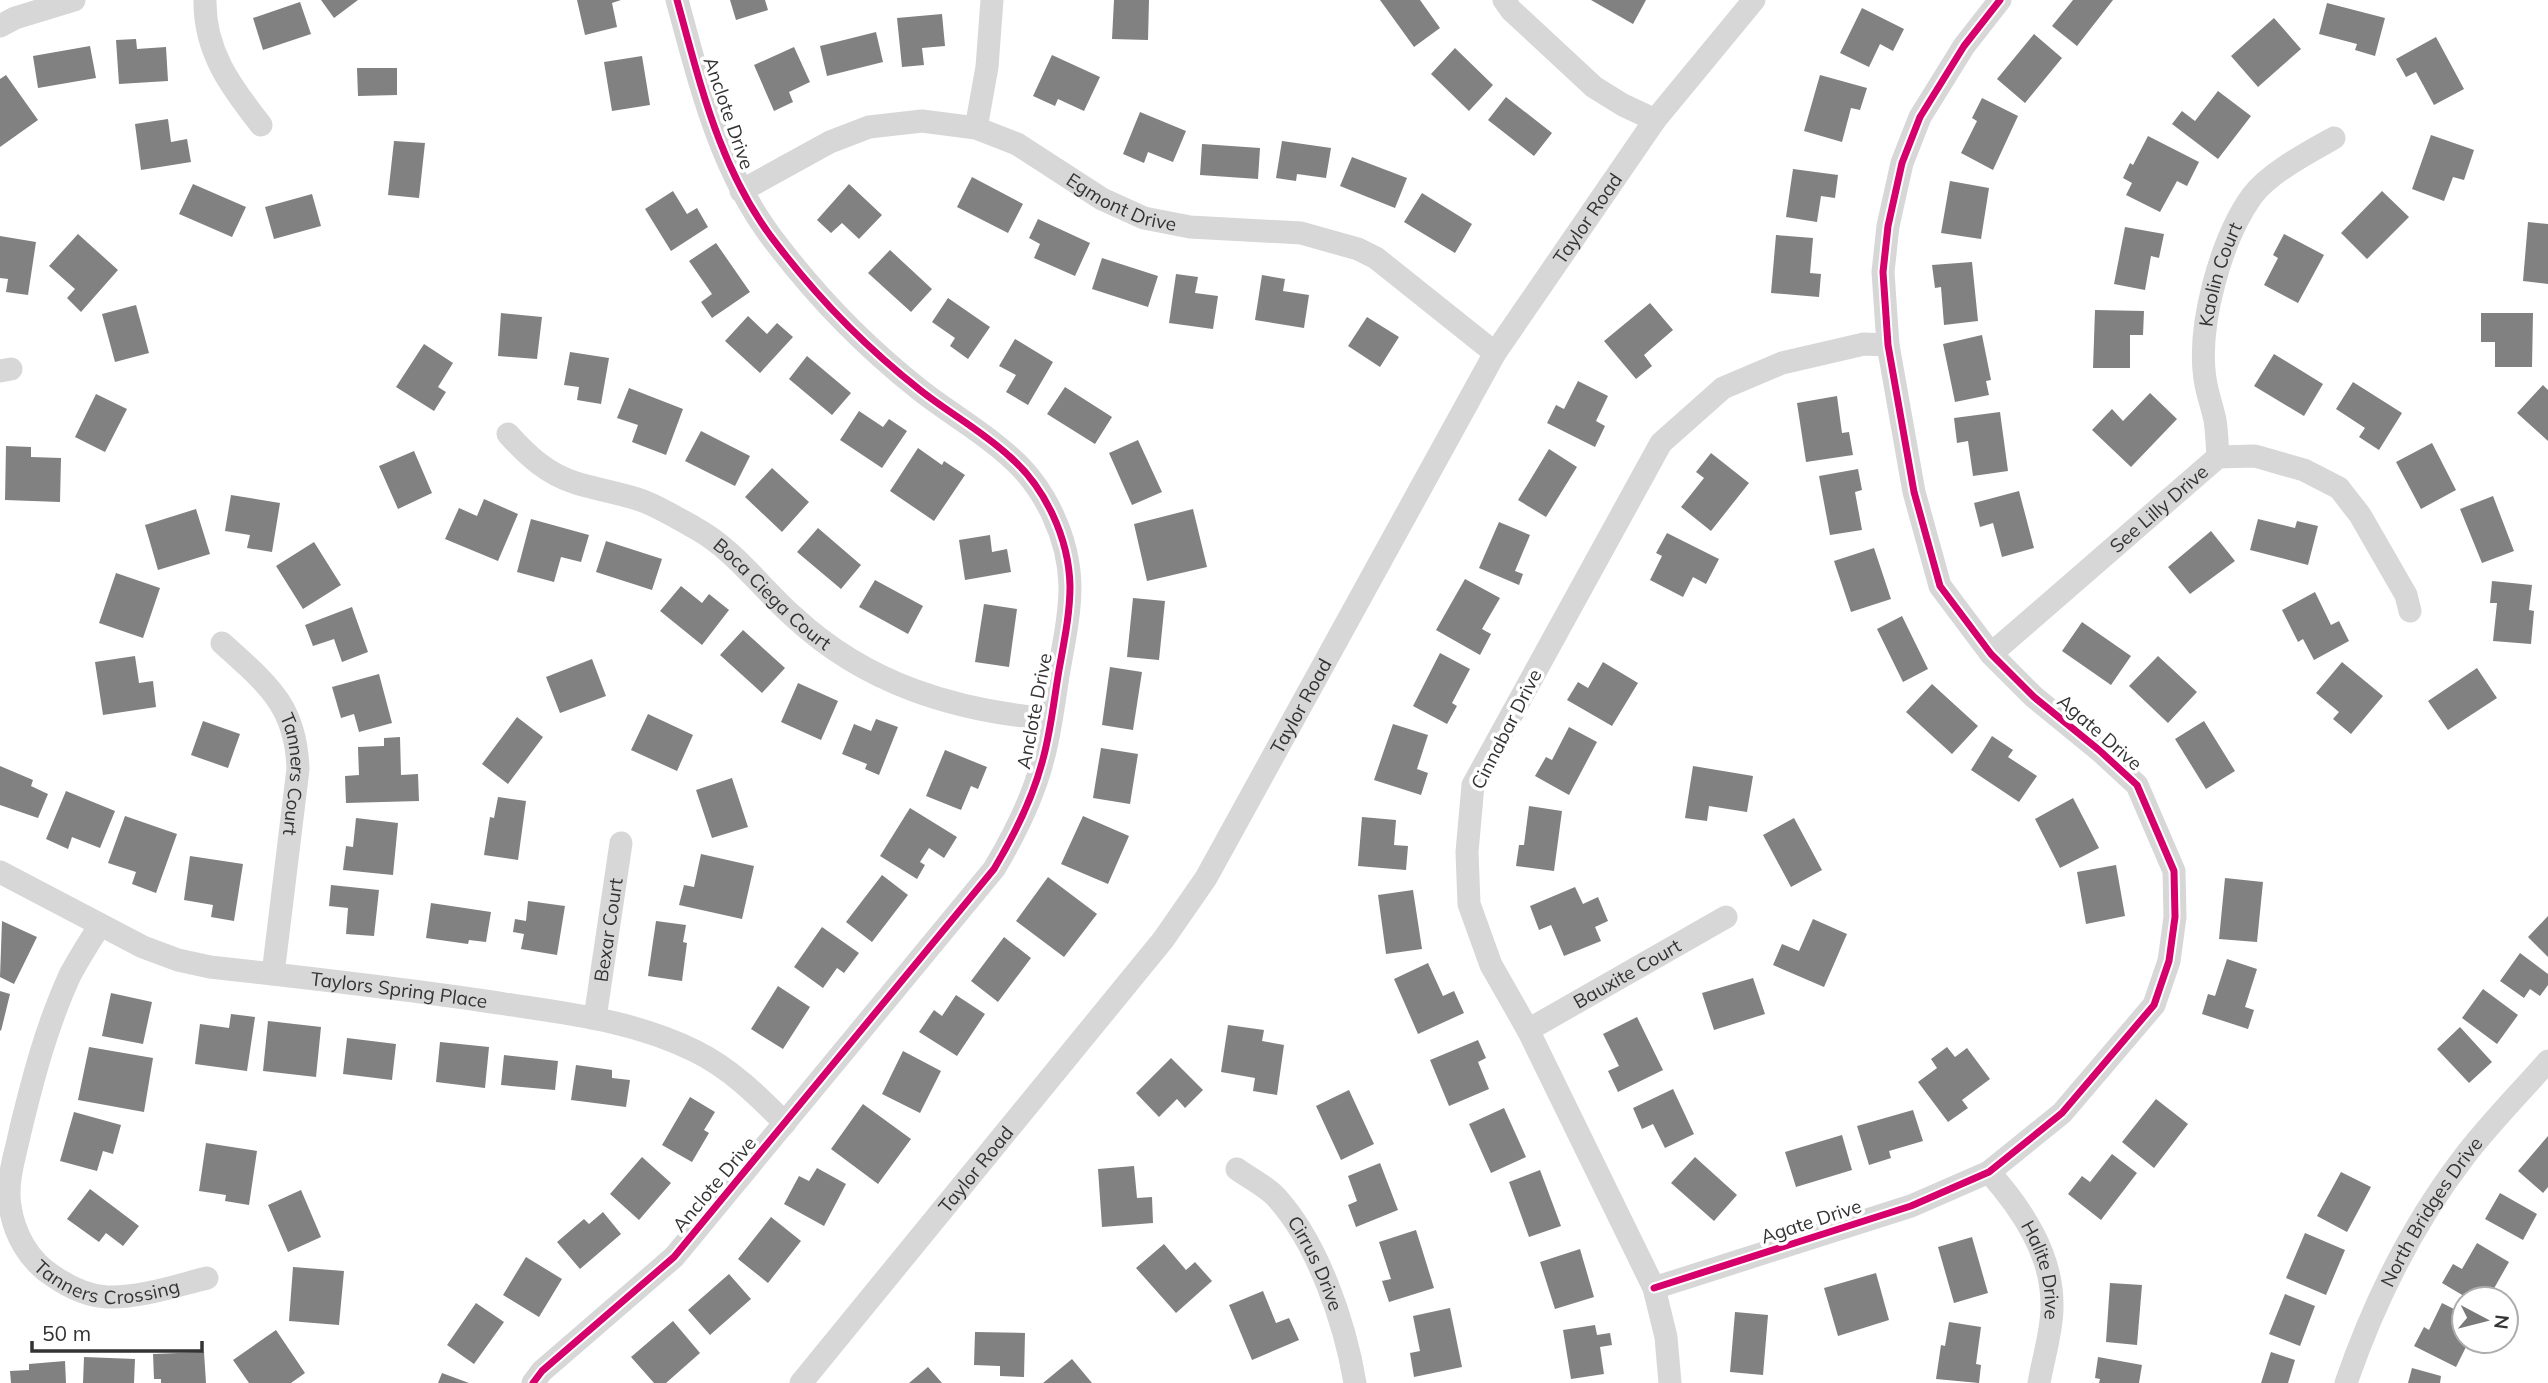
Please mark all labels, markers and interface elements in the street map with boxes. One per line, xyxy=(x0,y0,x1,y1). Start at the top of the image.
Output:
street label: Anclote Drive xyxy=(699,54,759,172)
street label: Egmont Drive xyxy=(1062,167,1179,236)
street label: Taylor Road xyxy=(1548,168,1627,269)
street label: Kaolin Court xyxy=(2194,218,2247,328)
street label: See Lilly Drive xyxy=(2105,459,2213,558)
street label: Boca Ciega Court xyxy=(709,532,836,656)
street label: Anclote Drive xyxy=(1011,651,1057,771)
street label: Taylor Road xyxy=(1265,654,1337,758)
street label: Cinnabar Drive xyxy=(1465,665,1547,793)
street label: Agate Drive xyxy=(2053,689,2147,775)
street label: Tanners Court xyxy=(275,709,310,837)
street label: Bexar Court xyxy=(589,876,628,984)
street label: Bauxite Court xyxy=(1569,933,1685,1014)
street label: Taylors Spring Place xyxy=(309,966,489,1013)
street label: Taylor Road xyxy=(933,1121,1018,1218)
street label: Anclote Drive xyxy=(667,1131,761,1237)
street label: North Bridges Drive xyxy=(2375,1132,2487,1291)
street label: Agate Drive xyxy=(1758,1193,1864,1249)
street label: Cirrus Drive xyxy=(1282,1211,1348,1314)
street label: Halite Drive xyxy=(2016,1216,2064,1321)
street label: Tanners Crossing xyxy=(29,1255,182,1309)
north arrow xyxy=(2450,1285,2520,1355)
scale bar xyxy=(32,1310,201,1354)
text: N xyxy=(2489,1313,2515,1331)
text: 50 m xyxy=(42,1320,91,1346)

